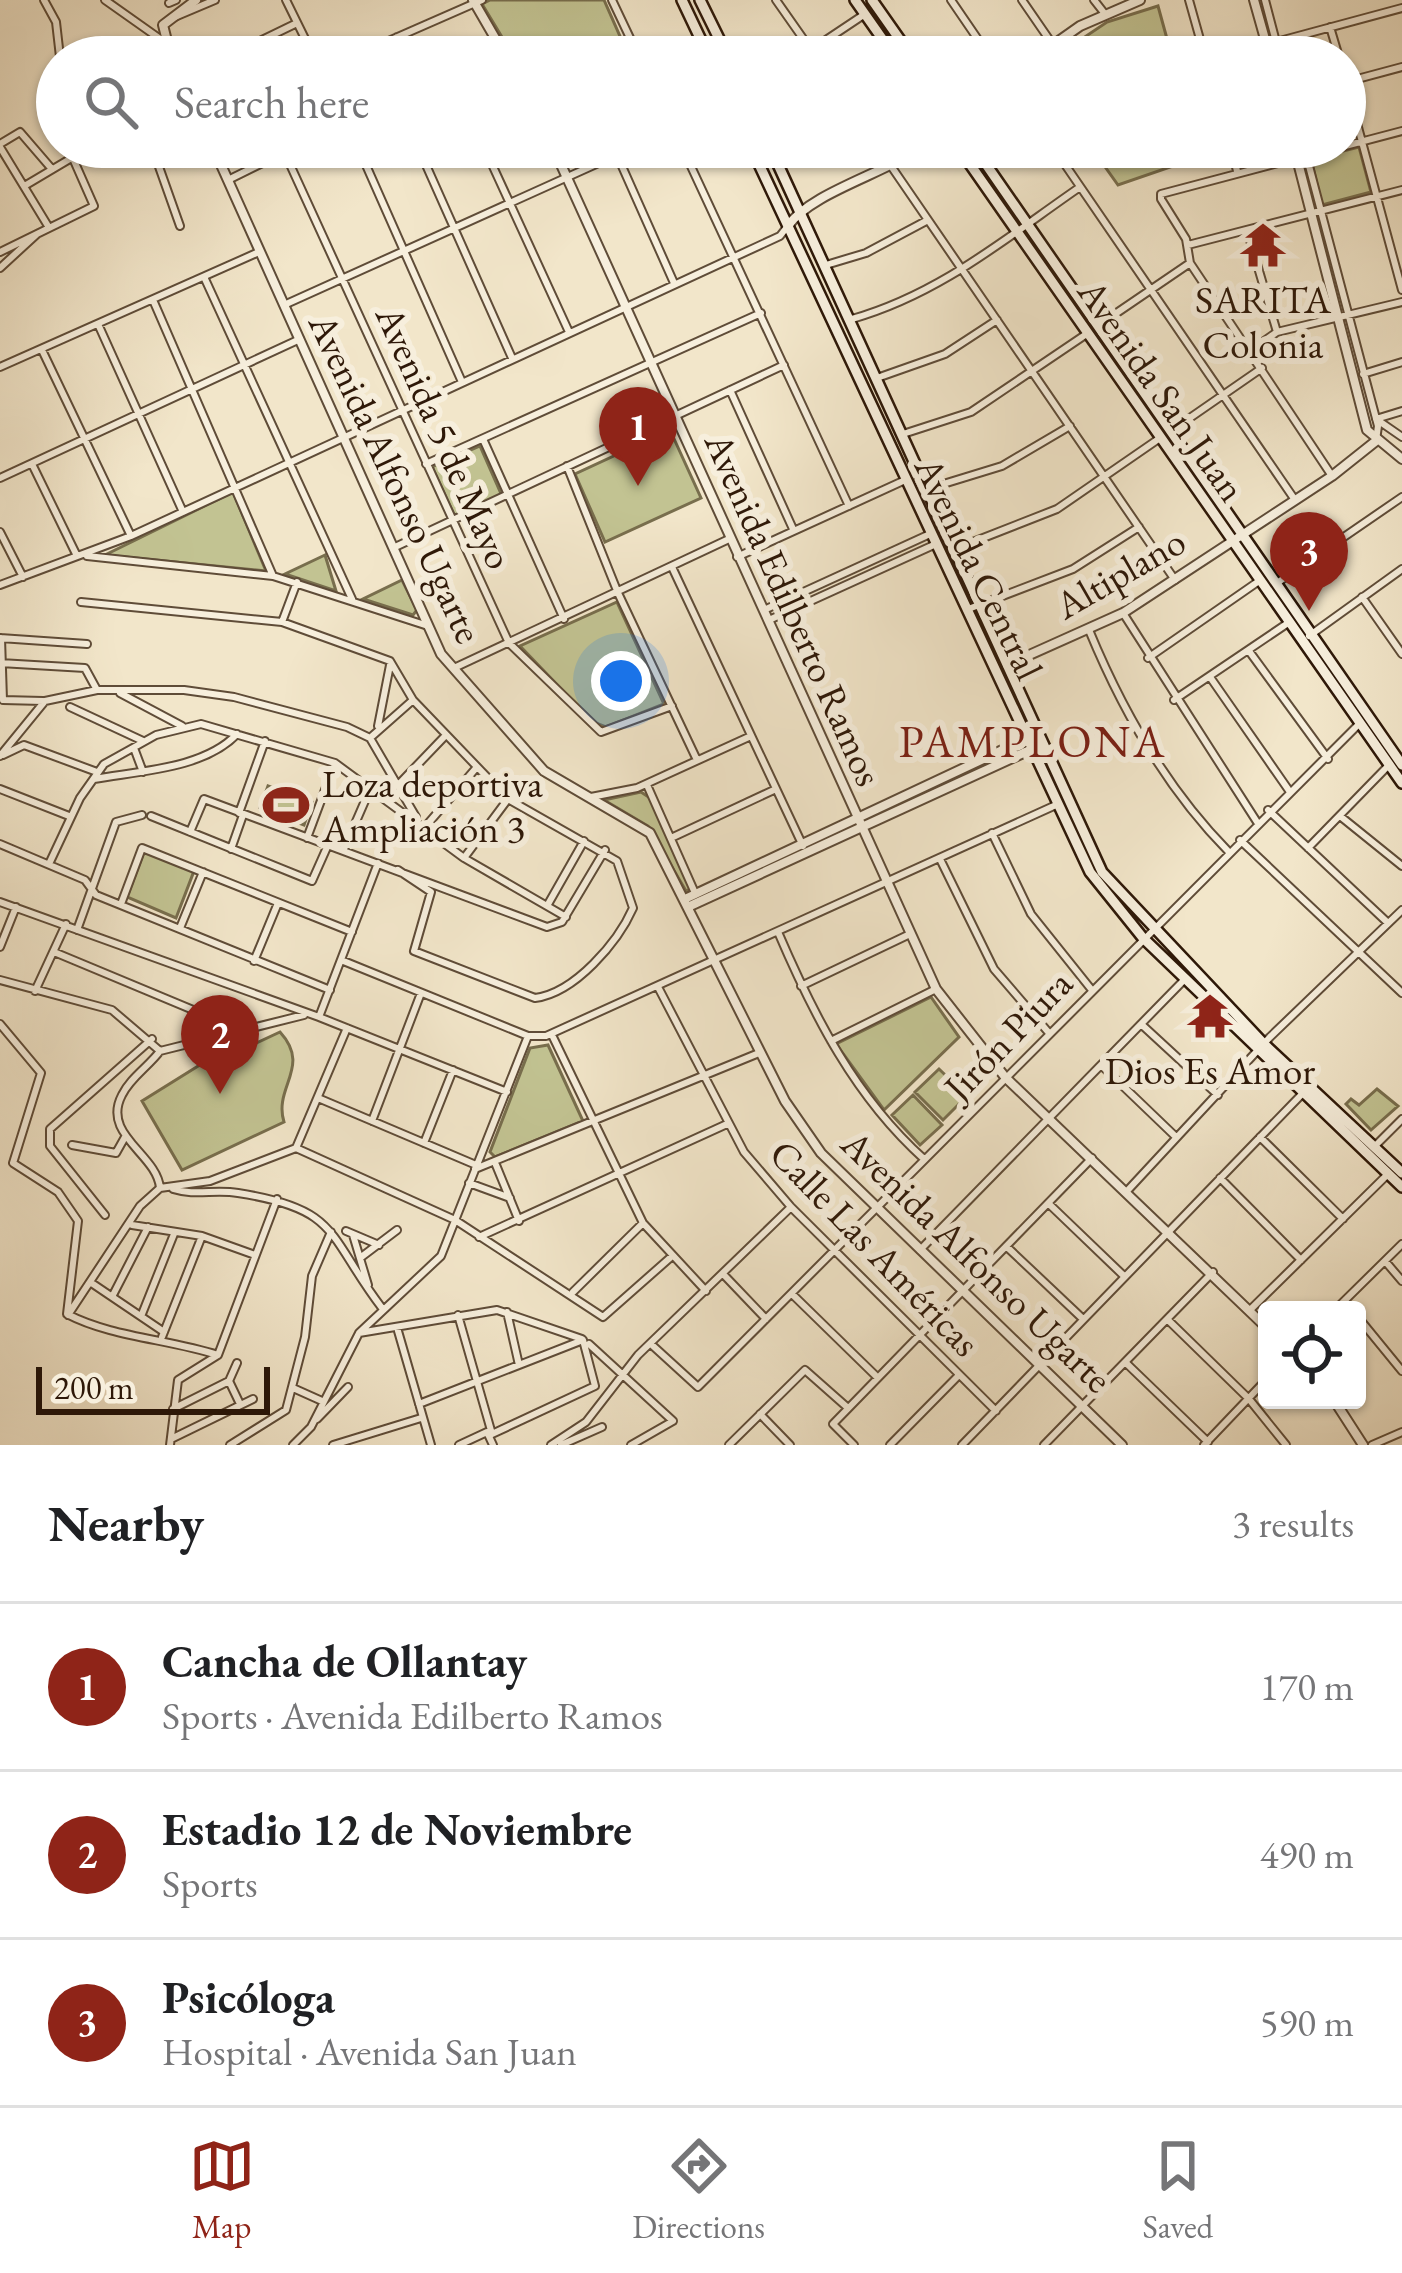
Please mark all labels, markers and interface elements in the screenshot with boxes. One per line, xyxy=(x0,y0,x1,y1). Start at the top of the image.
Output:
search box xyxy=(36,36,1366,168)
icon: search xyxy=(78,69,144,135)
text: Search here xyxy=(174,73,369,131)
temple icon: SARITA Colonia xyxy=(1238,220,1288,270)
street label: Avenida San Juan xyxy=(1066,268,1258,511)
place label: SARITA Colonia xyxy=(1195,274,1332,370)
street label: Avenida 5 de Mayo xyxy=(364,296,526,577)
street label: Avenida Alfonso Ugarte xyxy=(297,304,495,651)
pin: 1 xyxy=(599,387,677,486)
street label: Avenida Edilberto Ramos xyxy=(693,423,895,794)
street label: Avenida Central xyxy=(902,447,1055,688)
pin: 3 xyxy=(1270,512,1348,611)
street label: Altiplano xyxy=(1045,515,1195,631)
your location xyxy=(591,651,651,711)
district label: PAMPLONA xyxy=(899,712,1167,770)
place label: Loza deportiva Ampliación 3 xyxy=(321,758,543,854)
sports icon: Loza deportiva Ampliación 3 xyxy=(261,780,311,830)
street label: Jirón Piura xyxy=(931,958,1084,1114)
temple icon: Dios Es Amor xyxy=(1185,991,1235,1041)
pin: 2 xyxy=(181,995,259,1094)
place label: Dios Es Amor xyxy=(1105,1045,1315,1096)
street label: Avenida Alfonso Ugarte xyxy=(830,1118,1123,1404)
street label: Calle Las Américas xyxy=(759,1129,991,1367)
map controls xyxy=(1258,1301,1366,1409)
button: locate xyxy=(1258,1301,1366,1409)
scale bar xyxy=(36,1361,270,1414)
text: 200 m xyxy=(54,1366,134,1409)
text: Nearby xyxy=(48,1490,204,1556)
text: 3 results xyxy=(1232,1498,1354,1549)
text: Cancha de Ollantay xyxy=(162,1632,527,1690)
text: 1 xyxy=(77,1661,97,1712)
text: 170 m xyxy=(1260,1661,1354,1712)
text: Sports · Avenida Edilberto Ramos xyxy=(162,1690,663,1741)
text: Estadio 12 de Noviembre xyxy=(162,1800,632,1858)
text: 2 xyxy=(77,1829,97,1880)
text: 490 m xyxy=(1260,1829,1354,1880)
text: Sports xyxy=(162,1858,258,1909)
text: Psicóloga xyxy=(162,1968,335,2026)
text: 3 xyxy=(77,1997,97,2048)
text: 590 m xyxy=(1260,1997,1354,2048)
text: Hospital · Avenida San Juan xyxy=(162,2026,577,2077)
tab: Map xyxy=(189,2133,255,2248)
tab: Directions xyxy=(632,2133,765,2248)
tab: Saved xyxy=(1143,2133,1213,2248)

